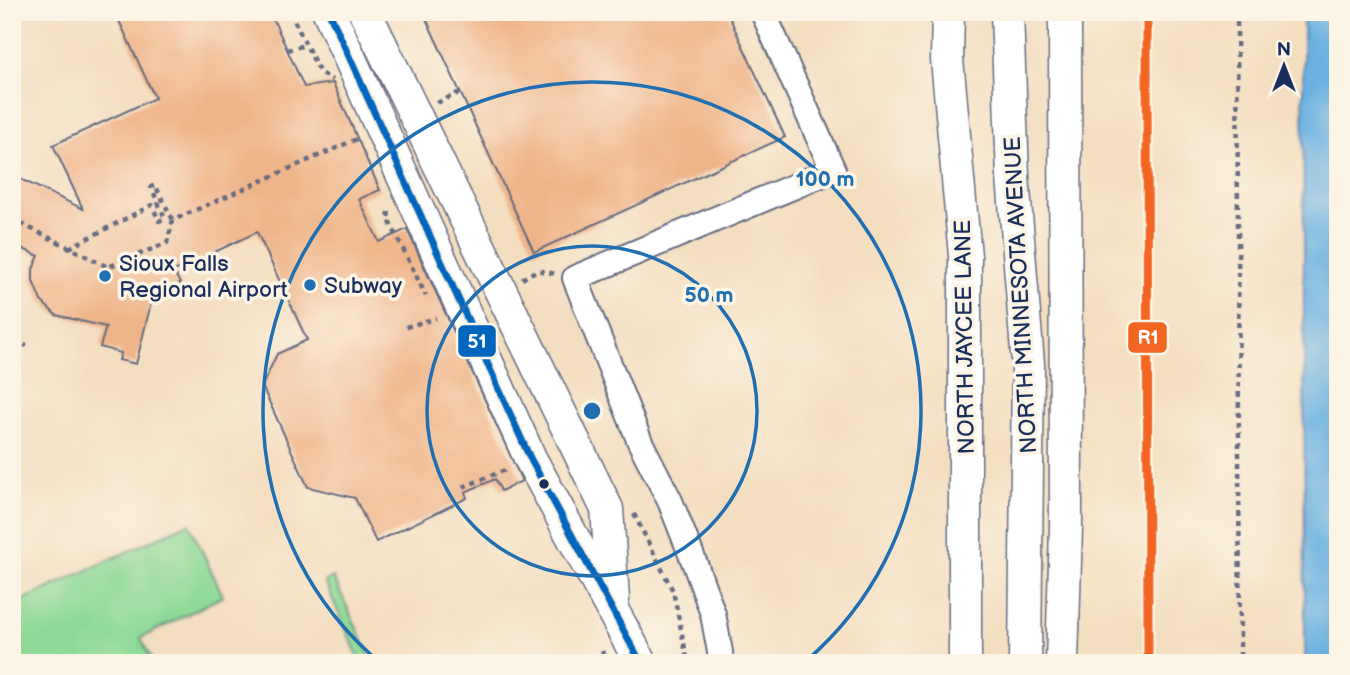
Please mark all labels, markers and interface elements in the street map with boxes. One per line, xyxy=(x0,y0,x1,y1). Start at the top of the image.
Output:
north arrow xyxy=(1248,32,1318,102)
text: N xyxy=(1277,39,1291,62)
street label: NORTH MINNESOTA AVENUE xyxy=(999,136,1043,454)
text: 100 m xyxy=(796,167,854,192)
street label: NORTH JAYCEE LANE xyxy=(949,219,981,455)
place label: Sioux Falls Regional Airport xyxy=(119,250,288,304)
marker: Sioux Falls Regional Airport xyxy=(97,268,113,284)
place label: Subway xyxy=(324,272,403,300)
marker: Subway xyxy=(302,277,318,293)
text: 50 m xyxy=(685,283,733,308)
line badge: R1 xyxy=(1127,321,1168,354)
line badge: 51 xyxy=(457,324,497,358)
text: R1 xyxy=(1137,327,1159,350)
text: 51 xyxy=(468,331,486,354)
centre of rings xyxy=(580,399,604,423)
unlabelled marker xyxy=(537,477,551,491)

